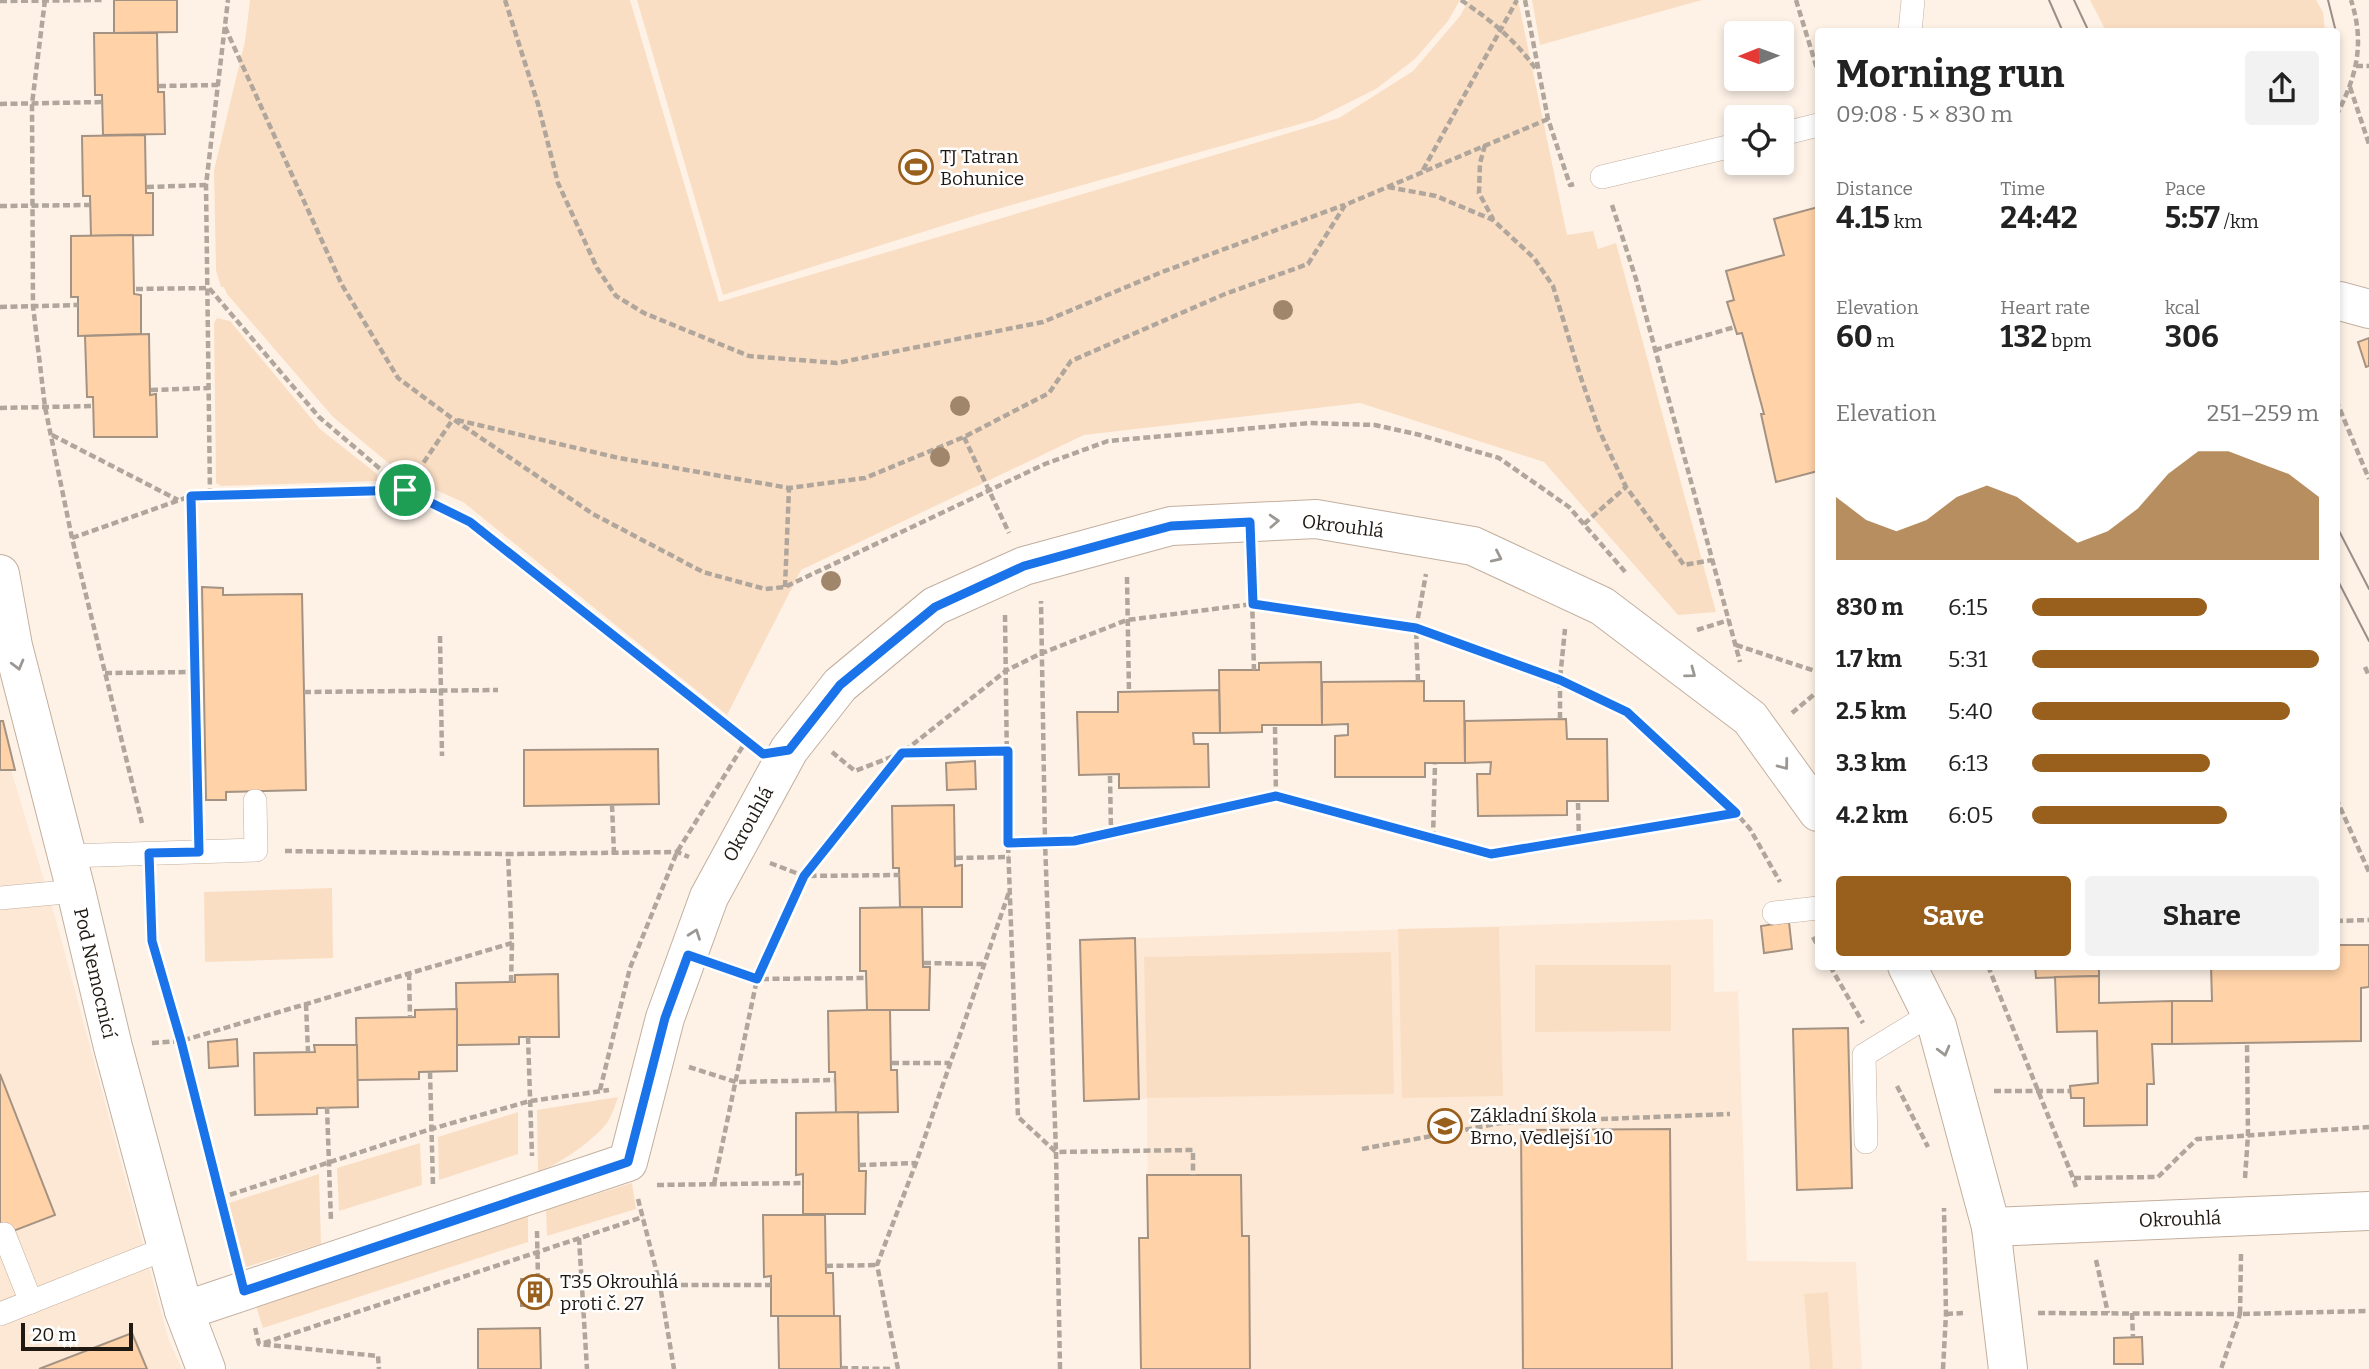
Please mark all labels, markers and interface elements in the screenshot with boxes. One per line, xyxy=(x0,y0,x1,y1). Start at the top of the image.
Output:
north arrow xyxy=(1724,21,1794,91)
map controls xyxy=(1724,21,1794,175)
text: Morning run xyxy=(1836,51,2064,97)
button: share xyxy=(2245,51,2319,125)
text: 09:08 · 5 × 830 m xyxy=(1836,100,2013,128)
button: locate xyxy=(1724,105,1794,175)
place label: TJ Tatran Bohunice xyxy=(940,145,1024,190)
sports icon: TJ Tatran Bohunice xyxy=(897,148,935,186)
text: Distance xyxy=(1836,177,1913,200)
text: Time xyxy=(2000,177,2045,200)
text: Pace xyxy=(2165,177,2206,200)
text: 4.15 xyxy=(1836,200,1890,236)
text: 24:42 xyxy=(2000,200,2078,236)
text: 5:57 xyxy=(2165,200,2220,236)
text: km xyxy=(1890,210,1922,233)
text: /km xyxy=(2220,210,2259,233)
text: Elevation xyxy=(1836,296,1919,319)
text: Heart rate xyxy=(2000,296,2090,319)
text: kcal xyxy=(2165,296,2200,319)
text: 60 xyxy=(1836,319,1873,355)
text: 132 xyxy=(2000,319,2047,355)
text: 306 xyxy=(2165,319,2219,355)
text: m xyxy=(1873,329,1895,352)
text: bpm xyxy=(2047,329,2092,352)
text: Elevation xyxy=(1836,399,1936,427)
text: 251–259 m xyxy=(2207,399,2319,427)
pin xyxy=(375,460,435,520)
icon: arrive xyxy=(386,471,424,509)
street label: Okrouhlá xyxy=(1301,510,1386,543)
one-way arrow xyxy=(1269,513,1280,528)
one-way arrow xyxy=(1490,549,1502,563)
text: 830 m xyxy=(1836,593,1903,621)
text: 6:15 xyxy=(1948,593,1988,621)
text: 1.7 km xyxy=(1836,645,1902,673)
text: 5:31 xyxy=(1948,645,1988,673)
one-way arrow xyxy=(10,658,24,670)
one-way arrow xyxy=(1683,665,1695,678)
text: 2.5 km xyxy=(1836,697,1906,725)
text: 5:40 xyxy=(1948,697,1993,725)
text: 3.3 km xyxy=(1836,749,1906,777)
text: 6:13 xyxy=(1948,749,1989,777)
one-way arrow xyxy=(1776,757,1789,770)
street label: Okrouhlá xyxy=(718,782,778,866)
text: 4.2 km xyxy=(1836,801,1908,829)
text: 6:05 xyxy=(1948,801,1993,829)
button: Save xyxy=(1836,876,2071,956)
button: Share xyxy=(2085,876,2319,956)
street label: Pod Nemocnicí xyxy=(69,905,121,1041)
one-way arrow xyxy=(687,929,701,941)
one-way arrow xyxy=(1936,1045,1950,1057)
place label: Základní škola Brno, Vedlejší 10 xyxy=(1470,1104,1614,1149)
school or university icon: Základní škola Brno, Vedlejší 10 xyxy=(1426,1107,1464,1145)
street label: Okrouhlá xyxy=(2138,1206,2222,1232)
place label: T35 Okrouhlá proti č. 27 xyxy=(560,1270,679,1315)
building icon: T35 Okrouhlá proti č. 27 xyxy=(516,1273,554,1311)
scale bar xyxy=(21,1320,133,1352)
text: 20 m xyxy=(32,1323,76,1346)

